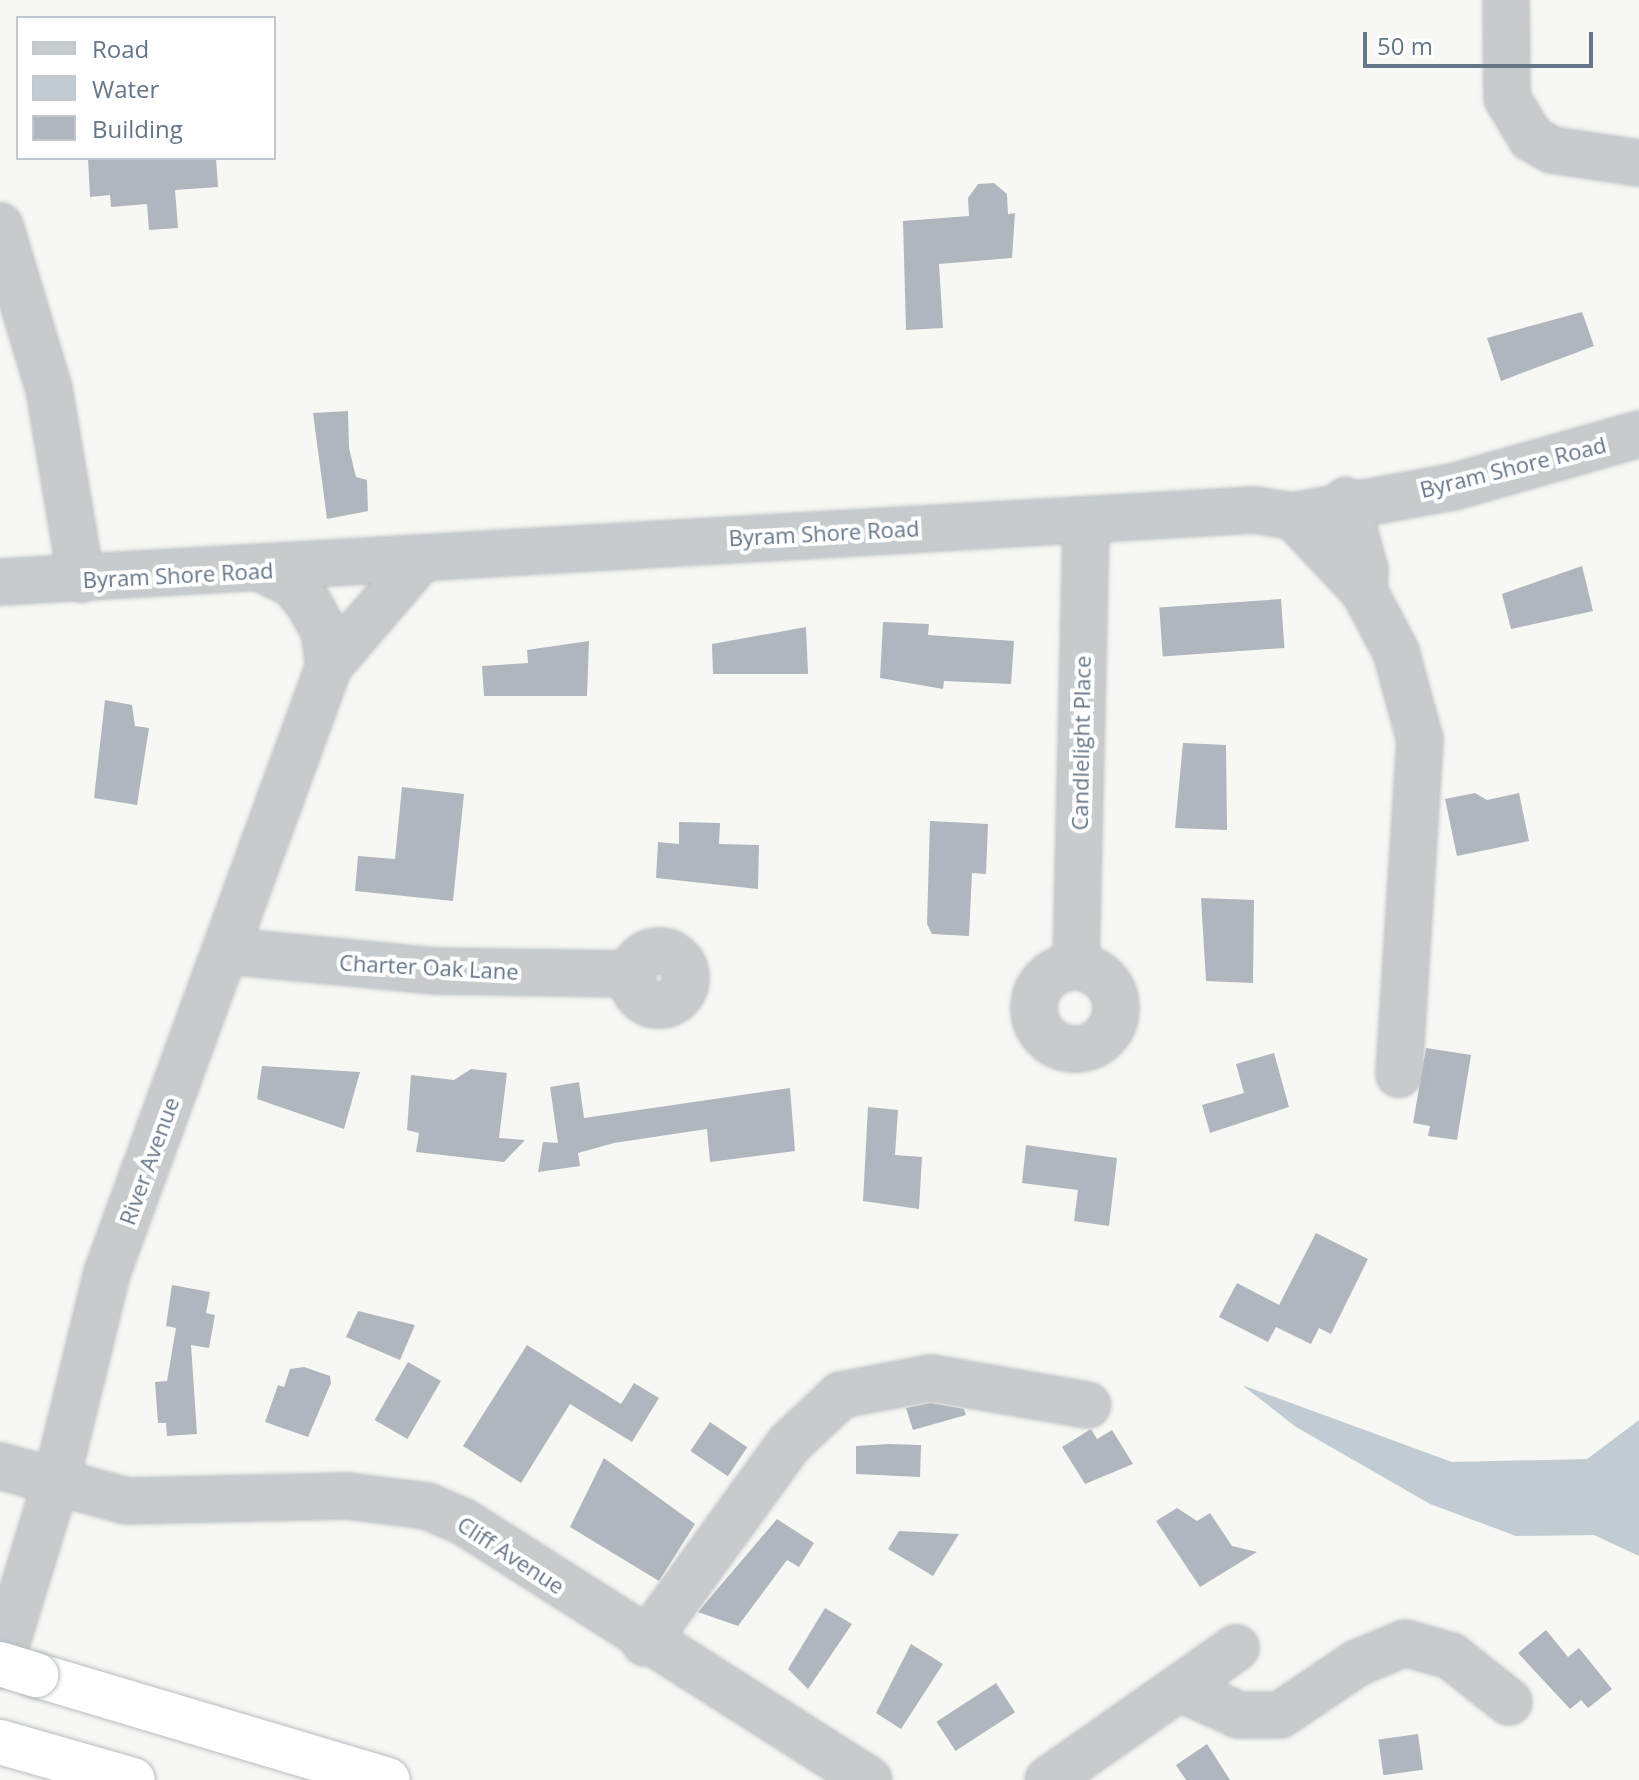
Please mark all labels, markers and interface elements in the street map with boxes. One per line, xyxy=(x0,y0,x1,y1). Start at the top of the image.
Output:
legend xyxy=(16,16,276,160)
scale bar xyxy=(1367,16,1597,66)
text: 50 m xyxy=(1377,29,1433,62)
text: Road xyxy=(92,32,149,65)
text: Water xyxy=(92,72,159,105)
text: Building xyxy=(92,112,183,145)
street label: Byram Shore Road xyxy=(1417,431,1609,503)
street label: Byram Shore Road xyxy=(728,515,920,551)
street label: Byram Shore Road xyxy=(82,557,274,593)
street label: Candlelight Place xyxy=(1066,655,1096,831)
street label: Charter Oak Lane xyxy=(339,949,519,985)
street label: River Avenue xyxy=(114,1094,184,1228)
street label: Cliff Avenue xyxy=(453,1511,569,1599)

